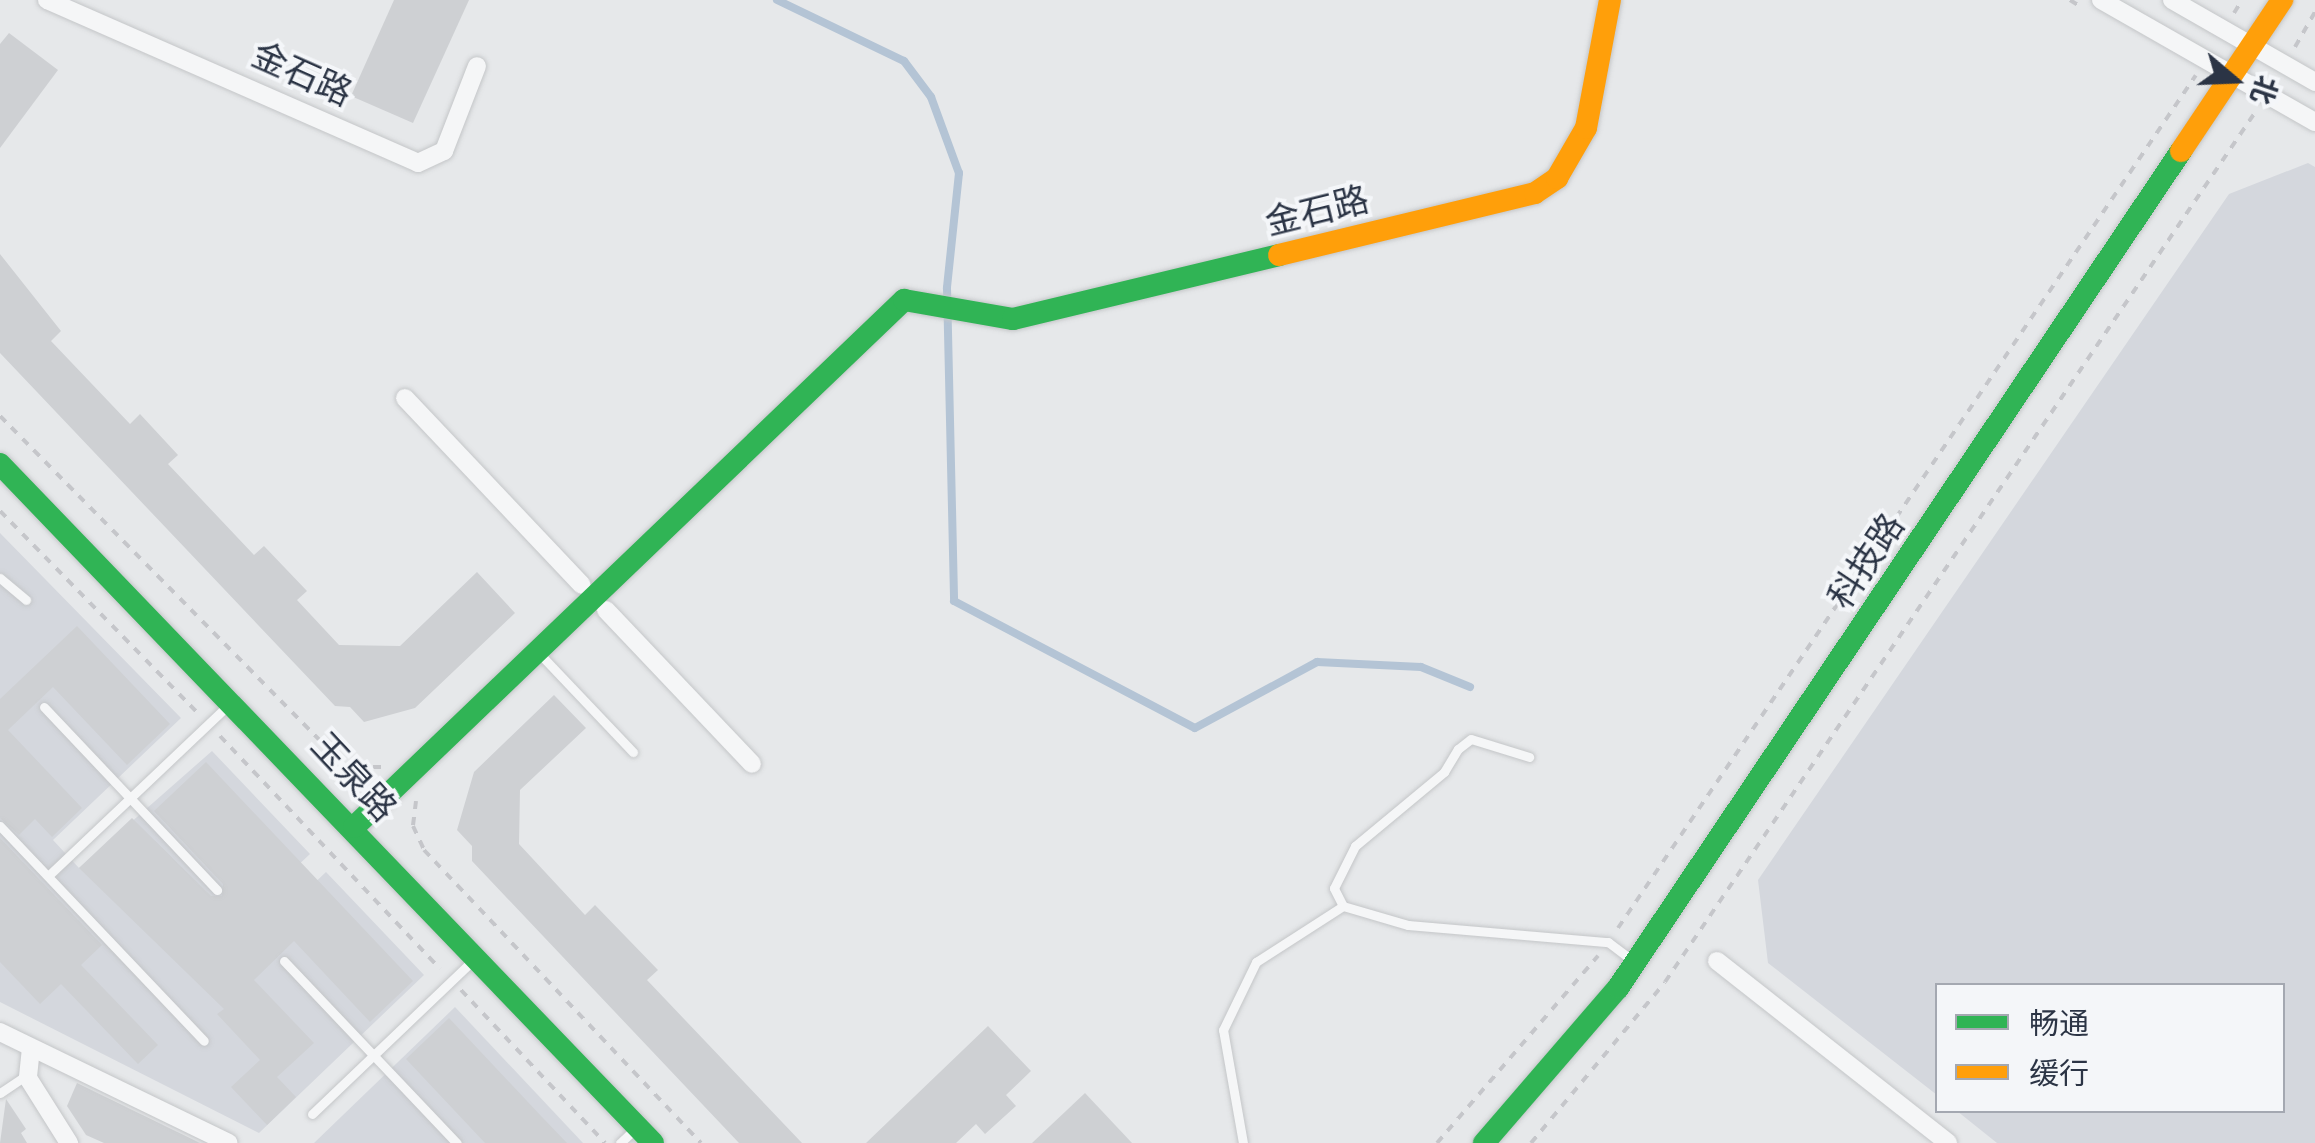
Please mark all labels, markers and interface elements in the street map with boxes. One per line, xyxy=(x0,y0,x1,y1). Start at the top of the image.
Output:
north arrow xyxy=(2185,30,2285,130)
street label: 金石路 xyxy=(245,33,359,115)
text: 北 xyxy=(2240,70,2288,110)
street label: 金石路 xyxy=(1261,178,1373,244)
street label: 科技路 xyxy=(1819,506,1913,616)
street label: 玉泉路 xyxy=(303,724,405,830)
legend xyxy=(1935,983,2285,1113)
text: 畅通 xyxy=(2029,1002,2089,1045)
text: 缓行 xyxy=(2029,1052,2089,1095)

